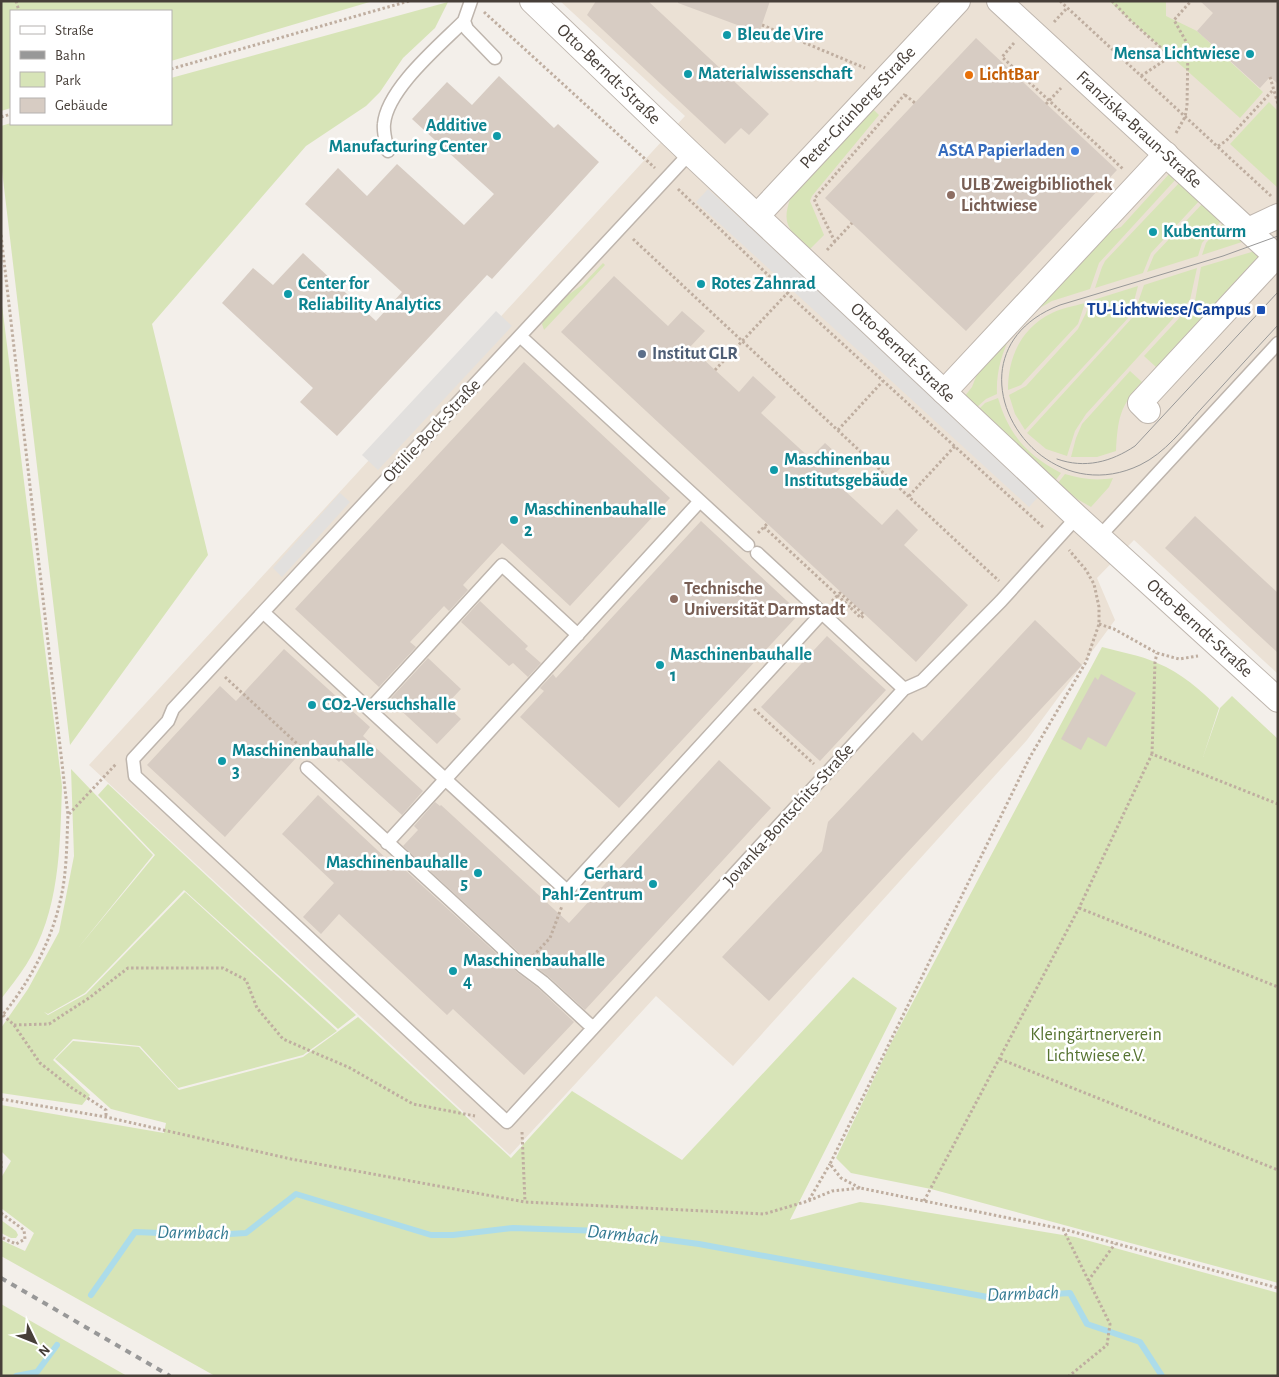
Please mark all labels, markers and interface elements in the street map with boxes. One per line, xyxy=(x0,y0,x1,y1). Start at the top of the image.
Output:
legend xyxy=(10,10,172,125)
street label: Otto-Berndt-Straße xyxy=(553,21,664,128)
text: Straße xyxy=(55,23,94,38)
place label: Bleu de Vire xyxy=(737,26,823,44)
marker: Bleu de Vire xyxy=(721,29,733,41)
street label: Peter-Grünberg-Straße xyxy=(797,43,919,173)
place label: Mensa Lichtwiese xyxy=(1113,45,1240,63)
text: Bahn xyxy=(55,48,85,63)
marker: Mensa Lichtwiese xyxy=(1244,48,1256,60)
place label: Materialwissenschaft xyxy=(698,65,853,83)
place label: LichtBar xyxy=(979,66,1040,84)
marker: Materialwissenschaft xyxy=(682,68,694,80)
street label: Franziska-Braun-Straße xyxy=(1072,68,1205,192)
marker: LichtBar xyxy=(963,69,975,81)
text: Park xyxy=(55,73,81,88)
text: Gebäude xyxy=(55,98,108,113)
place label: Additive Manufacturing Center xyxy=(329,117,488,156)
marker: Additive Manufacturing Center xyxy=(491,130,503,142)
place label: AStA Papierladen xyxy=(938,142,1065,160)
marker: AStA Papierladen xyxy=(1069,145,1081,157)
place label: ULB Zweigbibliothek Lichtwiese xyxy=(961,176,1112,215)
marker: ULB Zweigbibliothek Lichtwiese xyxy=(945,189,957,201)
place label: Kubenturm xyxy=(1163,223,1246,241)
marker: Kubenturm xyxy=(1147,226,1159,238)
place label: Center for Reliability Analytics xyxy=(298,275,441,314)
place label: Rotes Zahnrad xyxy=(711,275,816,293)
marker: Rotes Zahnrad xyxy=(695,278,707,290)
marker: Center for Reliability Analytics xyxy=(282,288,294,300)
street label: Otto-Berndt-Straße xyxy=(847,300,958,406)
place label: TU-Lichtwiese/Campus xyxy=(1087,301,1251,319)
marker: TU-Lichtwiese/Campus xyxy=(1255,304,1267,316)
place label: Institut GLR xyxy=(652,345,738,363)
marker: Institut GLR xyxy=(636,348,648,360)
street label: Ottilie-Bock-Straße xyxy=(380,376,484,486)
place label: Maschinenbau Institutsgebäude xyxy=(784,451,908,490)
marker: Maschinenbau Institutsgebäude xyxy=(768,464,780,476)
place label: Maschinenbauhalle 2 xyxy=(524,501,666,540)
marker: Maschinenbauhalle 2 xyxy=(508,514,520,526)
street label: Otto-Berndt-Straße xyxy=(1143,576,1256,681)
place label: Technische Universität Darmstadt xyxy=(684,580,845,619)
marker: Technische Universität Darmstadt xyxy=(668,593,680,605)
place label: Maschinenbauhalle 1 xyxy=(670,646,812,685)
marker: Maschinenbauhalle 1 xyxy=(654,659,666,671)
place label: CO2-Versuchshalle xyxy=(322,696,456,714)
marker: CO2-Versuchshalle xyxy=(306,699,318,711)
street label: Jovanka-Bontschits-Straße xyxy=(721,740,857,890)
place label: Maschinenbauhalle 3 xyxy=(232,742,374,781)
marker: Maschinenbauhalle 3 xyxy=(216,755,228,767)
place label: Maschinenbauhalle 5 xyxy=(326,854,468,893)
place label: Gerhard Pahl-Zentrum xyxy=(542,865,644,904)
marker: Maschinenbauhalle 5 xyxy=(472,867,484,879)
marker: Gerhard Pahl-Zentrum xyxy=(647,878,659,890)
place label: Maschinenbauhalle 4 xyxy=(463,952,605,991)
marker: Maschinenbauhalle 4 xyxy=(447,965,459,977)
park label: Kleingärtnerverein Lichtwiese e.V. xyxy=(1030,1026,1162,1065)
water label: Darmbach xyxy=(586,1222,660,1248)
water label: Darmbach xyxy=(157,1223,229,1243)
water label: Darmbach xyxy=(987,1283,1059,1305)
north arrow xyxy=(10,1317,60,1367)
text: N xyxy=(35,1342,52,1359)

